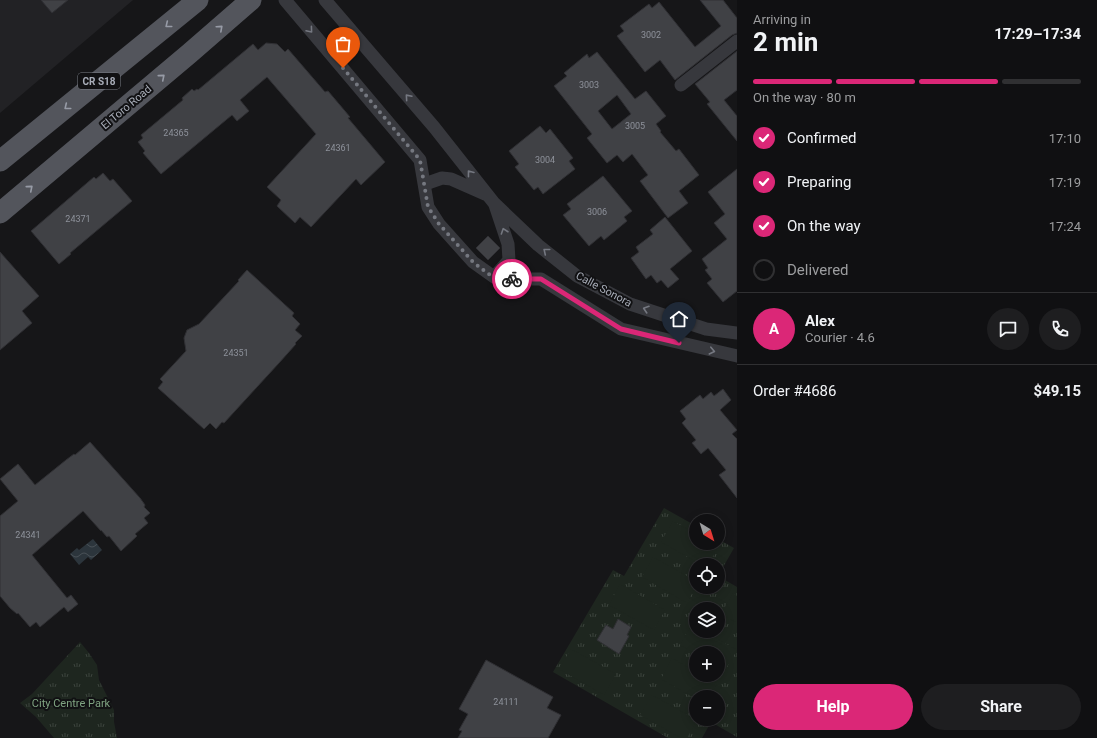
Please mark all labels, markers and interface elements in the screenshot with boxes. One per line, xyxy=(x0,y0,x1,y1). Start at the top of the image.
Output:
text: Arriving in xyxy=(753,12,811,27)
one-way arrow xyxy=(165,20,172,27)
one-way arrow xyxy=(215,25,222,32)
one-way arrow xyxy=(305,25,312,32)
text: 17:29–17:34 xyxy=(994,25,1081,43)
pin xyxy=(326,27,360,68)
text: 2 min xyxy=(753,27,818,57)
house number: 3002 xyxy=(641,30,661,40)
icon: bag xyxy=(332,33,354,55)
road number: CR S18 xyxy=(78,73,120,89)
one-way arrow xyxy=(157,75,164,82)
house number: 3003 xyxy=(579,80,599,90)
street label: El Toro Road xyxy=(99,83,154,132)
text: On the way · 80 m xyxy=(753,90,856,105)
one-way arrow xyxy=(406,95,413,102)
one-way arrow xyxy=(64,102,72,109)
house number: 3005 xyxy=(625,121,645,131)
icon: check xyxy=(753,127,775,149)
house number: 24365 xyxy=(163,128,189,138)
text: Confirmed xyxy=(787,129,857,147)
text: 17:10 xyxy=(1049,131,1081,146)
house number: 24361 xyxy=(325,143,351,153)
house number: 3004 xyxy=(535,155,555,165)
one-way arrow xyxy=(467,170,474,177)
icon: check xyxy=(753,171,775,193)
text: Preparing xyxy=(787,173,851,191)
text: 17:19 xyxy=(1049,175,1081,190)
one-way arrow xyxy=(25,185,33,192)
house number: 3006 xyxy=(587,207,607,217)
house number: 24371 xyxy=(65,214,91,224)
icon: check xyxy=(753,215,775,237)
text: On the way xyxy=(787,217,861,235)
text: 17:24 xyxy=(1049,219,1081,234)
one-way arrow xyxy=(500,227,509,234)
one-way arrow xyxy=(544,249,551,256)
courier xyxy=(492,259,532,299)
text: Delivered xyxy=(787,261,849,279)
icon: bike xyxy=(501,268,523,290)
street label: Calle Sonora xyxy=(573,269,634,310)
pin xyxy=(662,302,696,343)
one-way arrow xyxy=(642,305,649,314)
icon: home xyxy=(668,308,690,330)
button: chat xyxy=(987,308,1029,350)
button: phone xyxy=(1039,308,1081,350)
text: Alex xyxy=(805,312,835,330)
text: A xyxy=(769,320,779,338)
text: Courier · 4.6 xyxy=(805,330,875,345)
one-way arrow xyxy=(709,346,715,354)
house number: 24351 xyxy=(223,348,249,358)
text: Order #4686 xyxy=(753,382,836,400)
text: $49.15 xyxy=(1034,382,1081,400)
north arrow xyxy=(689,514,725,550)
map controls xyxy=(689,514,725,726)
house number: 24341 xyxy=(15,530,41,540)
button: locate xyxy=(689,558,725,594)
button: layers xyxy=(689,602,725,638)
button: + xyxy=(689,646,725,682)
button: Help xyxy=(753,684,913,730)
button: Share xyxy=(921,684,1081,730)
button: − xyxy=(689,690,725,726)
park label: City Centre Park xyxy=(32,697,111,710)
house number: 24111 xyxy=(493,697,519,707)

